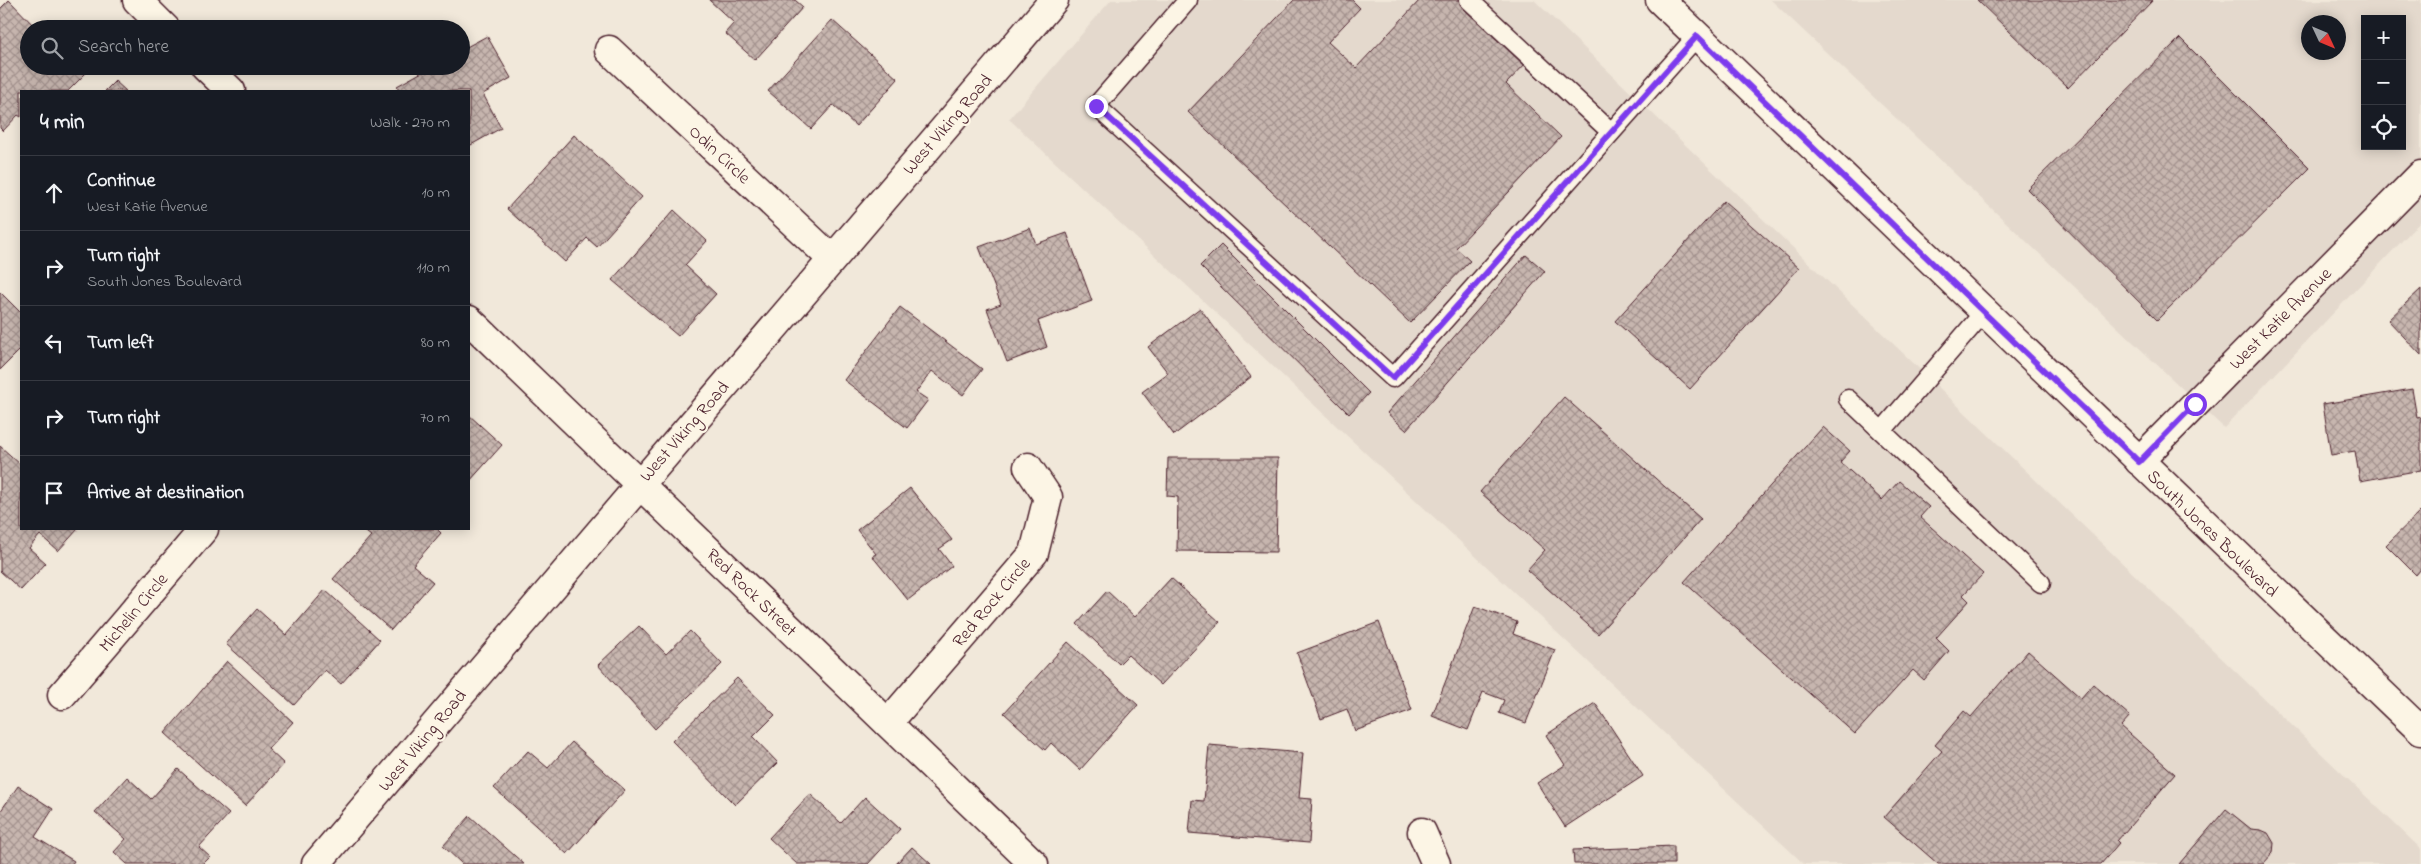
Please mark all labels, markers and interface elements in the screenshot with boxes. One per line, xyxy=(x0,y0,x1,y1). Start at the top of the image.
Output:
north arrow xyxy=(2301,15,2346,60)
map controls xyxy=(2361,15,2406,150)
button: + xyxy=(2361,15,2406,60)
search box xyxy=(20,20,470,75)
icon: search xyxy=(38,34,66,62)
text: Search here xyxy=(78,34,169,61)
button: − xyxy=(2361,60,2406,105)
street label: West Viking Road xyxy=(897,69,1000,182)
route end xyxy=(1085,95,1108,118)
button: locate xyxy=(2361,105,2406,150)
text: 4 min xyxy=(40,108,84,138)
text: Walk · 270 m xyxy=(370,111,450,135)
street label: Odin Circle xyxy=(682,120,756,192)
text: Continue xyxy=(87,168,155,195)
icon: ahead xyxy=(40,179,68,207)
text: 10 m xyxy=(422,181,450,205)
text: West Katie Avenue xyxy=(87,195,208,219)
text: Turn right xyxy=(87,243,160,270)
icon: right xyxy=(40,254,68,282)
text: 110 m xyxy=(416,256,450,280)
street label: West Katie Avenue xyxy=(2224,262,2339,377)
text: South Jones Boulevard xyxy=(87,270,242,294)
icon: left xyxy=(40,329,68,357)
text: Turn left xyxy=(87,330,154,357)
text: 80 m xyxy=(421,331,450,355)
street label: West Viking Road xyxy=(634,376,737,489)
route start xyxy=(2184,393,2207,416)
icon: right xyxy=(40,404,68,432)
text: Turn right xyxy=(87,405,160,432)
text: 70 m xyxy=(420,406,450,430)
street label: South Jones Boulevard xyxy=(2140,465,2283,604)
icon: arrive xyxy=(40,479,68,507)
text: Arrive at destination xyxy=(87,480,244,507)
street label: Red Rock Street xyxy=(699,543,802,644)
street label: Red Rock Circle xyxy=(947,552,1038,654)
street label: Michelin Circle xyxy=(94,567,176,658)
street label: West Viking Road xyxy=(373,685,475,799)

